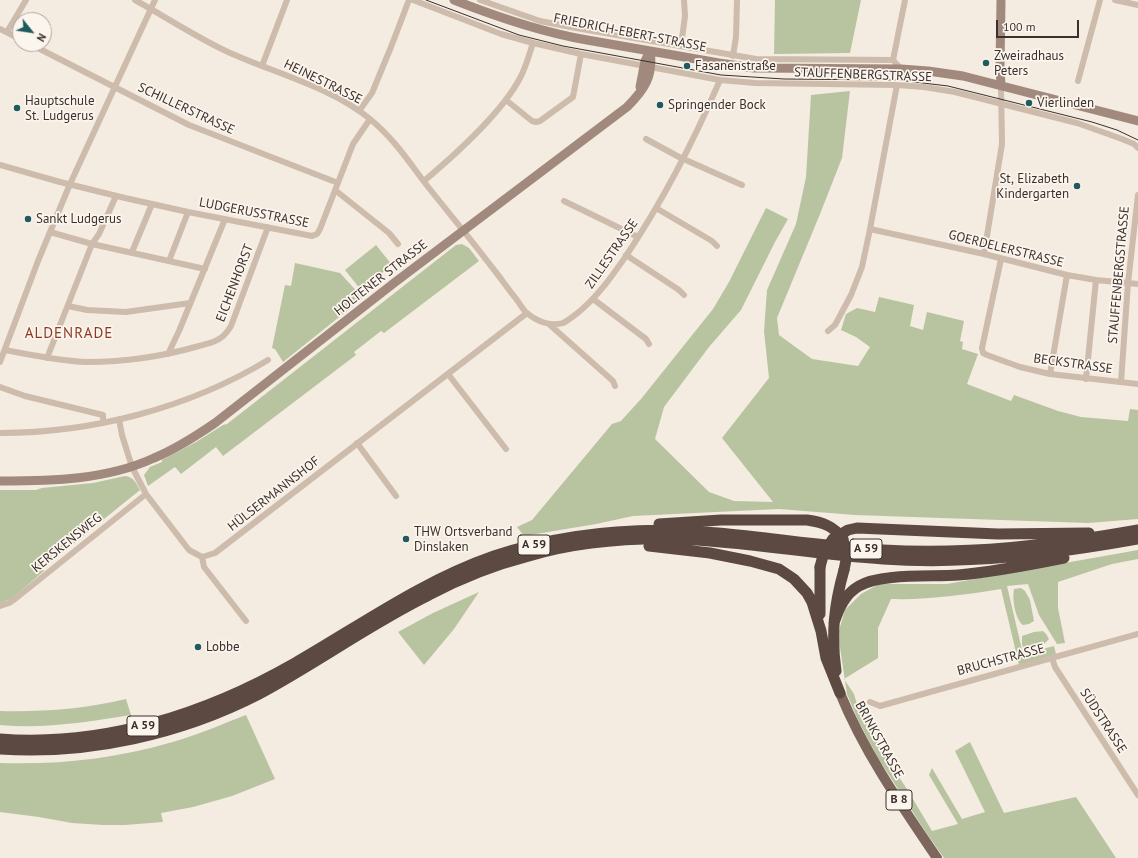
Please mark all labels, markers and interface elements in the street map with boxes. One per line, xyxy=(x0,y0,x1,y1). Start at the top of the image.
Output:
street label: FRIEDRICH-EBERT-STRASSE xyxy=(552,11,708,55)
north arrow xyxy=(12,12,52,52)
scale bar xyxy=(998,12,1081,38)
text: 100 m xyxy=(1003,19,1036,34)
text: N xyxy=(34,31,49,44)
place label: Zweiradhaus Peters xyxy=(994,48,1064,79)
street label: HEINESTRASSE xyxy=(281,56,365,108)
place label: Fasanenstraße xyxy=(695,58,776,74)
marker: Zweiradhaus Peters xyxy=(981,58,991,68)
marker: Fasanenstraße xyxy=(682,61,692,71)
street label: STAUFFENBERGSTRASSE xyxy=(794,65,932,85)
street label: SCHILLERSTRASSE xyxy=(135,80,237,138)
place label: Hauptschule St. Ludgerus xyxy=(25,93,94,124)
place label: Vierlinden xyxy=(1037,95,1094,111)
place label: Springender Bock xyxy=(668,97,766,113)
marker: Vierlinden xyxy=(1024,98,1034,108)
marker: Springender Bock xyxy=(655,100,665,110)
marker: Hauptschule St. Ludgerus xyxy=(12,103,22,113)
place label: St, Elizabeth Kindergarten xyxy=(996,171,1069,202)
marker: St, Elizabeth Kindergarten xyxy=(1072,181,1082,191)
street label: LUDGERUSSTRASSE xyxy=(198,195,310,231)
street label: STAUFFENBERGSTRASSE xyxy=(1105,206,1133,344)
place label: Sankt Ludgerus xyxy=(36,211,122,227)
marker: Sankt Ludgerus xyxy=(23,214,33,224)
street label: ZILLESTRASSE xyxy=(582,216,642,292)
street label: GOERDELERSTRASSE xyxy=(947,227,1065,271)
street label: HOLTENER STRASSE xyxy=(331,237,431,319)
street label: EICHENHORST xyxy=(213,242,257,324)
district label: ALDENRADE xyxy=(25,325,113,343)
street label: BECKSTRASSE xyxy=(1032,351,1114,377)
street label: HÜLSERMANNSHOF xyxy=(225,453,323,535)
street label: KERSKENSWEG xyxy=(29,510,105,576)
place label: THW Ortsverband Dinslaken xyxy=(414,524,512,555)
marker: THW Ortsverband Dinslaken xyxy=(401,534,411,544)
road number: A 59 xyxy=(518,535,550,555)
road number: A 59 xyxy=(850,539,882,559)
place label: Lobbe xyxy=(206,639,240,655)
street label: BRUCHSTRASSE xyxy=(956,641,1046,679)
marker: Lobbe xyxy=(193,642,203,652)
street label: SÜDSTRASSE xyxy=(1076,686,1130,756)
street label: BRINKSTRASSE xyxy=(851,699,907,781)
road number: A 59 xyxy=(127,716,159,736)
road number: B 8 xyxy=(886,790,912,810)

